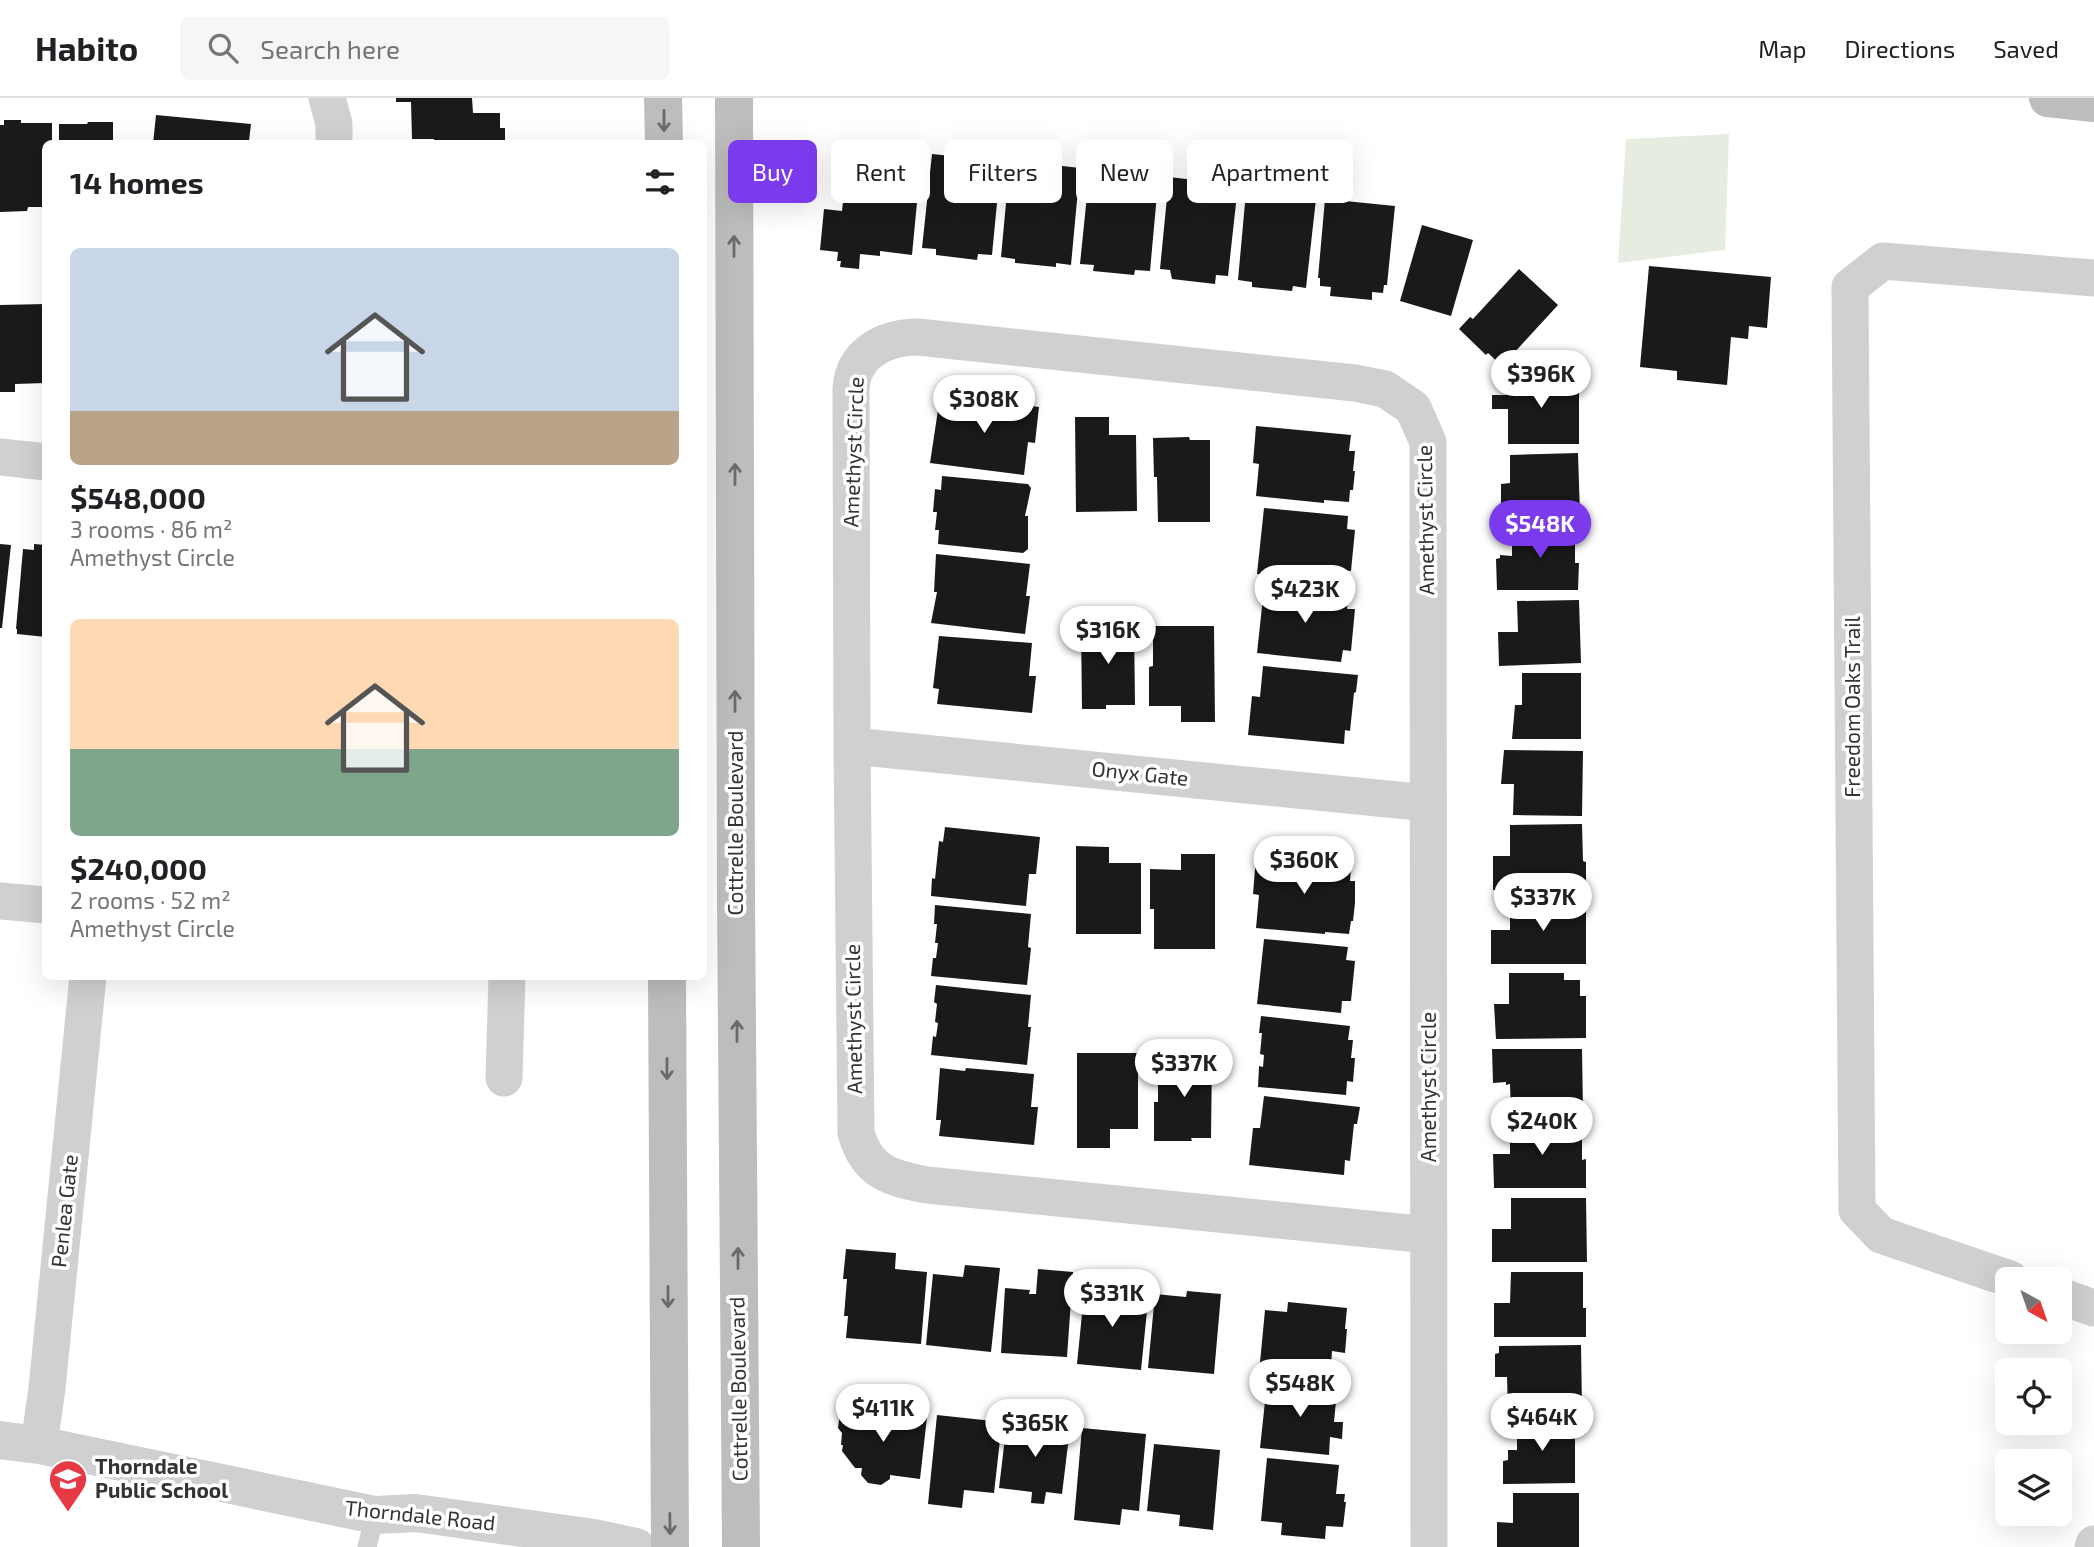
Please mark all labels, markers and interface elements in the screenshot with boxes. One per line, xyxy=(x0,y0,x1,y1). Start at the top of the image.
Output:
search box xyxy=(180,17,670,80)
text: Habito xyxy=(35,28,138,68)
icon: search xyxy=(204,29,242,67)
text: Search here xyxy=(260,33,400,64)
text: Map xyxy=(1758,34,1806,63)
text: Directions xyxy=(1844,34,1955,63)
text: Saved xyxy=(1993,34,2059,63)
one-way arrow xyxy=(657,109,671,132)
chip: Buy xyxy=(728,140,817,203)
chip: Rent xyxy=(831,140,930,203)
chip: Filters xyxy=(944,140,1062,203)
chip: New xyxy=(1076,140,1173,203)
chip: Apartment xyxy=(1187,140,1353,203)
icon: filters xyxy=(641,163,679,201)
text: 14 homes xyxy=(70,164,204,200)
one-way arrow xyxy=(727,235,741,258)
icon: home xyxy=(312,294,438,420)
pin: $396K xyxy=(1492,350,1590,410)
text: $396K xyxy=(1507,359,1575,387)
street label: Amethyst Circle xyxy=(837,376,868,528)
pin: $308K xyxy=(935,376,1033,435)
text: $308K xyxy=(949,384,1019,412)
street label: Amethyst Circle xyxy=(1411,445,1438,595)
one-way arrow xyxy=(728,463,742,486)
text: $548,000 xyxy=(70,479,206,515)
pin: $548K xyxy=(1491,500,1589,560)
text: $548K xyxy=(1505,509,1575,537)
text: 3 rooms · 86 m² xyxy=(70,515,232,543)
text: Amethyst Circle xyxy=(70,543,235,571)
pin: $423K xyxy=(1256,566,1354,625)
text: $423K xyxy=(1271,574,1339,602)
pin: $316K xyxy=(1059,606,1157,666)
text: $316K xyxy=(1076,615,1140,643)
street label: Freedom Oaks Trail xyxy=(1839,616,1864,798)
icon: home xyxy=(312,665,438,791)
one-way arrow xyxy=(728,690,742,713)
street label: Cottrelle Boulevard xyxy=(722,731,747,915)
street label: Onyx Gate xyxy=(1091,755,1190,790)
pin: $360K xyxy=(1255,836,1353,896)
text: $360K xyxy=(1269,845,1339,873)
text: $240,000 xyxy=(70,850,207,886)
pin: $337K xyxy=(1494,874,1592,933)
text: $337K xyxy=(1510,882,1576,910)
text: 2 rooms · 52 m² xyxy=(70,886,231,914)
text: Amethyst Circle xyxy=(70,914,235,942)
street label: Amethyst Circle xyxy=(839,944,866,1094)
street label: Amethyst Circle xyxy=(1415,1012,1440,1162)
one-way arrow xyxy=(730,1020,743,1043)
pin: $337K xyxy=(1135,1040,1233,1099)
text: $337K xyxy=(1151,1048,1217,1076)
one-way arrow xyxy=(660,1057,674,1080)
pin: $240K xyxy=(1493,1098,1591,1157)
text: $240K xyxy=(1507,1106,1577,1134)
street label: Penlea Gate xyxy=(45,1153,82,1269)
one-way arrow xyxy=(731,1247,745,1270)
north arrow xyxy=(1995,1267,2072,1344)
map controls xyxy=(1995,1267,2072,1526)
pin: $331K xyxy=(1063,1270,1161,1329)
text: $331K xyxy=(1080,1278,1144,1306)
one-way arrow xyxy=(661,1285,675,1308)
street label: Cottrelle Boulevard xyxy=(723,1296,752,1482)
button: locate xyxy=(1995,1358,2072,1435)
pin: $548K xyxy=(1251,1360,1349,1419)
text: $548K xyxy=(1265,1368,1335,1396)
pin: $411K xyxy=(834,1384,932,1444)
text: $411K xyxy=(852,1393,914,1421)
pin: $464K xyxy=(1493,1394,1591,1453)
pin: $365K xyxy=(986,1400,1084,1459)
text: $464K xyxy=(1507,1402,1577,1430)
text: $365K xyxy=(1001,1408,1069,1436)
button: layers xyxy=(1995,1449,2072,1526)
place label: Thorndale Public School xyxy=(95,1453,228,1502)
school or university icon: Thorndale Public School xyxy=(47,1458,89,1513)
street label: Thorndale Road xyxy=(344,1494,497,1535)
one-way arrow xyxy=(663,1512,676,1535)

